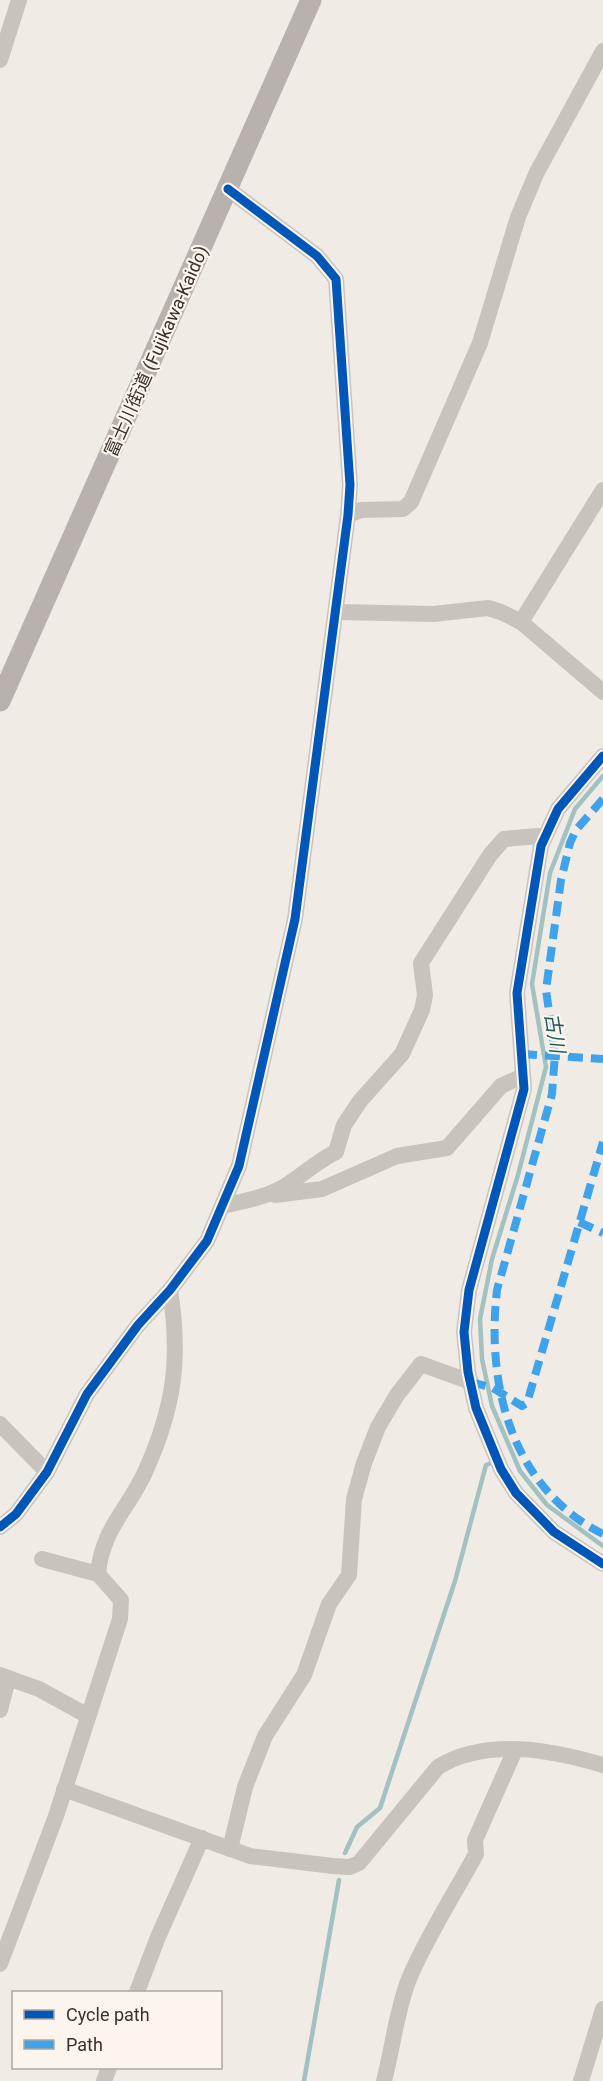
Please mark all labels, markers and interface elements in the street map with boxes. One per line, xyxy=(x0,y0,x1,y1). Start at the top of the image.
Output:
street label: 富士川街道 (Fujikawa-Kaido) xyxy=(100,242,213,460)
water label: 古川 xyxy=(540,1011,570,1057)
legend xyxy=(12,1991,222,2069)
text: Cycle path xyxy=(66,2004,150,2025)
text: Path xyxy=(66,2034,103,2055)

